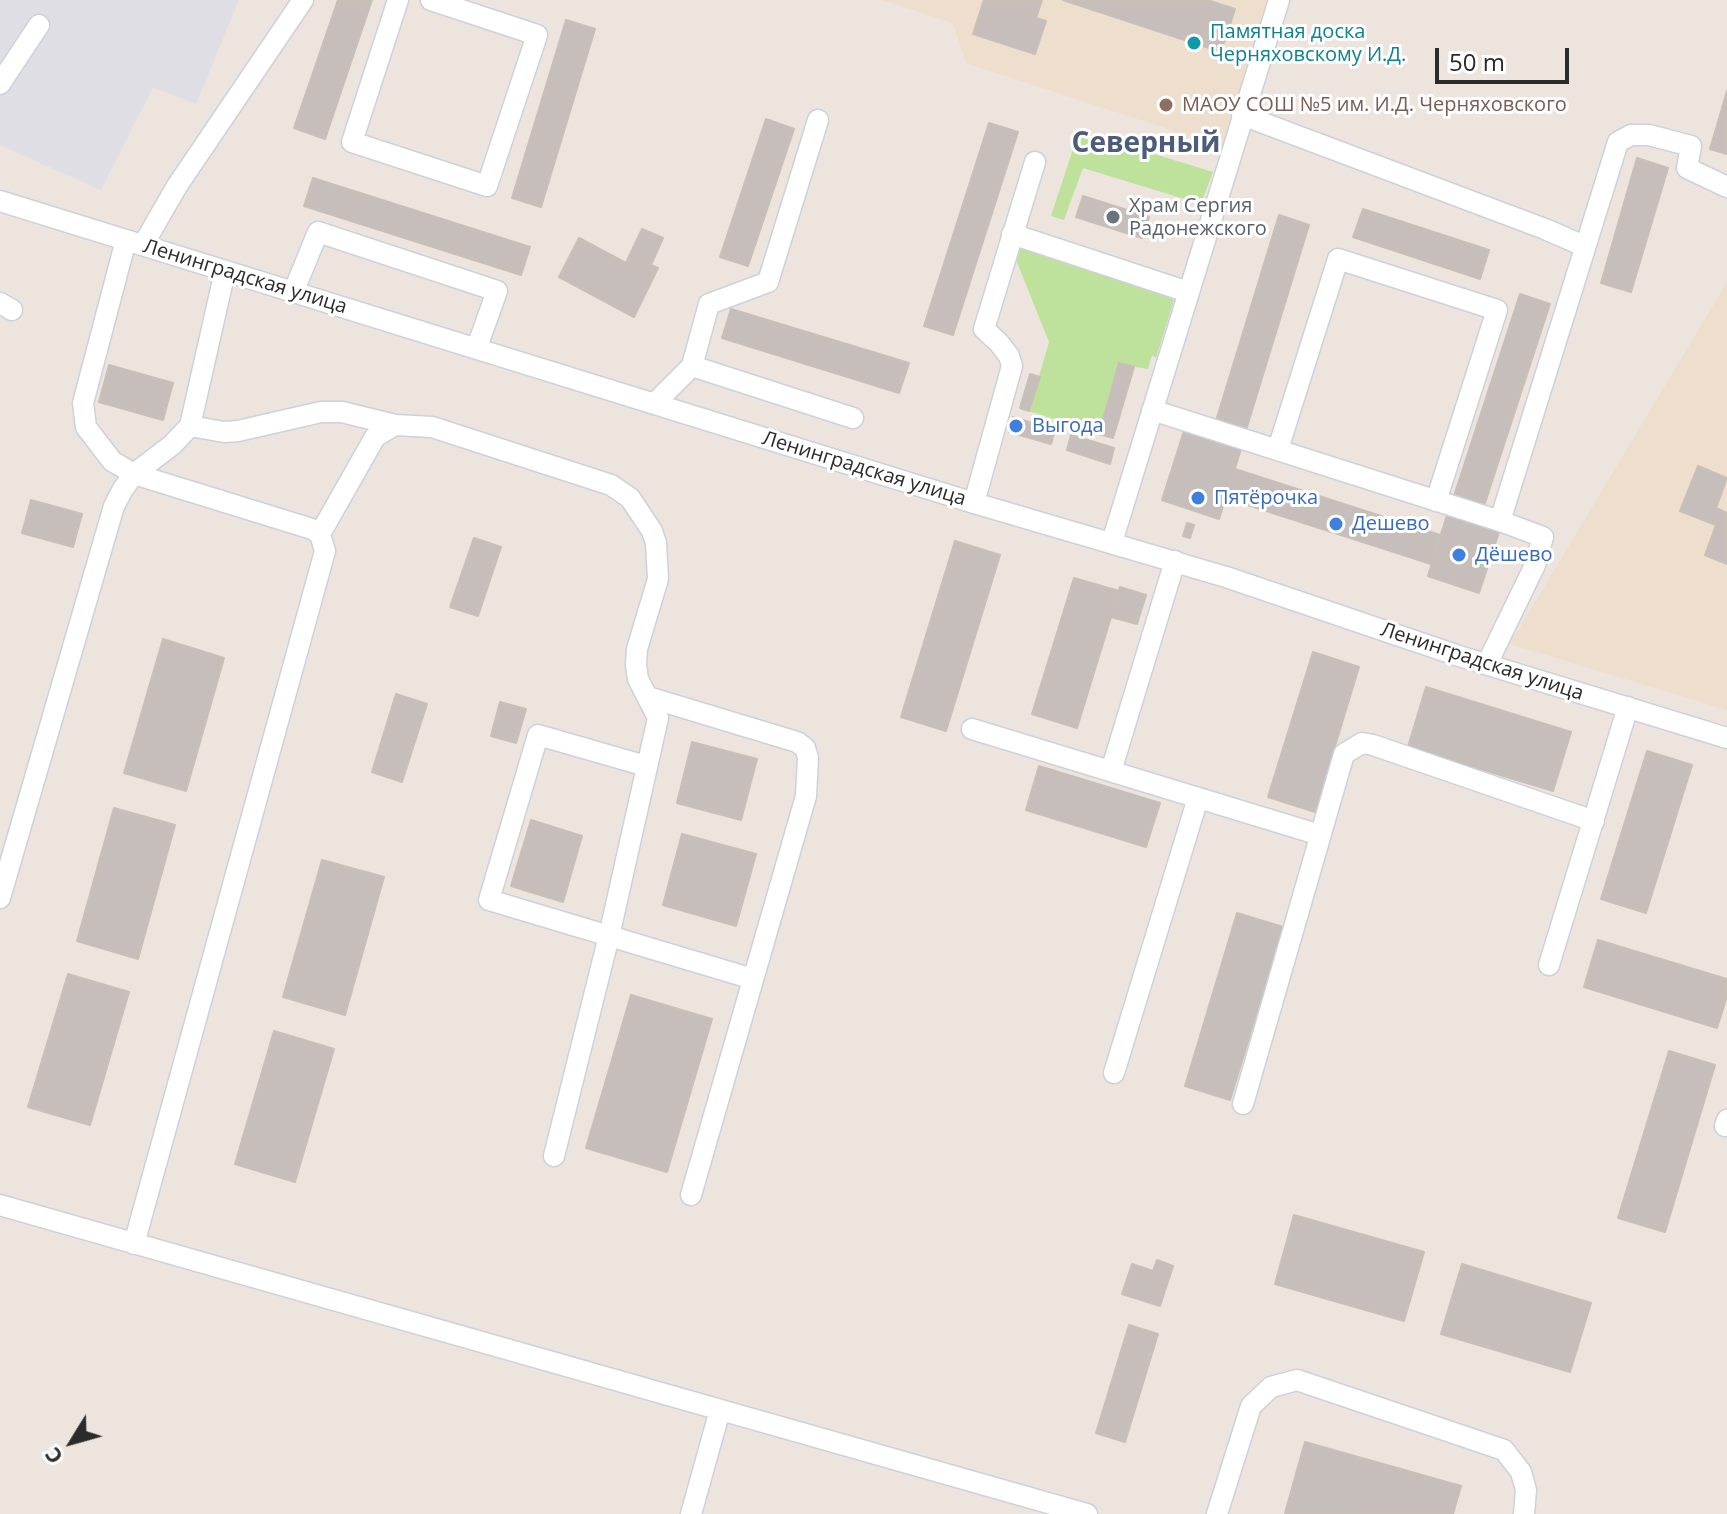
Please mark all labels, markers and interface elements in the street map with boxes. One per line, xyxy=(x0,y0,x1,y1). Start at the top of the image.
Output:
place label: Памятная доска Черняховскому И.Д. xyxy=(1210,20,1406,67)
scale bar xyxy=(1439,32,1573,82)
marker: Памятная доска Черняховскому И.Д. xyxy=(1185,34,1203,52)
text: 50 m xyxy=(1449,45,1505,78)
place label: МАОУ СОШ №5 им. И.Д. Черняховского xyxy=(1182,93,1567,117)
marker: МАОУ СОШ №5 им. И.Д. Черняховского xyxy=(1157,96,1175,114)
district label: Северный xyxy=(1072,127,1220,161)
place label: Храм Сергия Радонежского xyxy=(1129,194,1267,241)
marker: Храм Сергия Радонежского xyxy=(1104,208,1122,226)
street label: Ленинградская улица xyxy=(140,235,350,319)
place label: Выгода xyxy=(1032,414,1104,438)
marker: Выгода xyxy=(1007,417,1025,435)
street label: Ленинградская улица xyxy=(759,427,969,511)
place label: Пятёрочка xyxy=(1214,486,1318,510)
marker: Пятёрочка xyxy=(1189,489,1207,507)
place label: Дешево xyxy=(1352,512,1429,536)
marker: Дешево xyxy=(1327,515,1345,533)
place label: Дёшево xyxy=(1475,543,1552,567)
marker: Дёшево xyxy=(1450,546,1468,564)
street label: Ленинградская улица xyxy=(1378,618,1586,706)
north arrow xyxy=(32,1402,112,1482)
text: С xyxy=(37,1442,69,1471)

